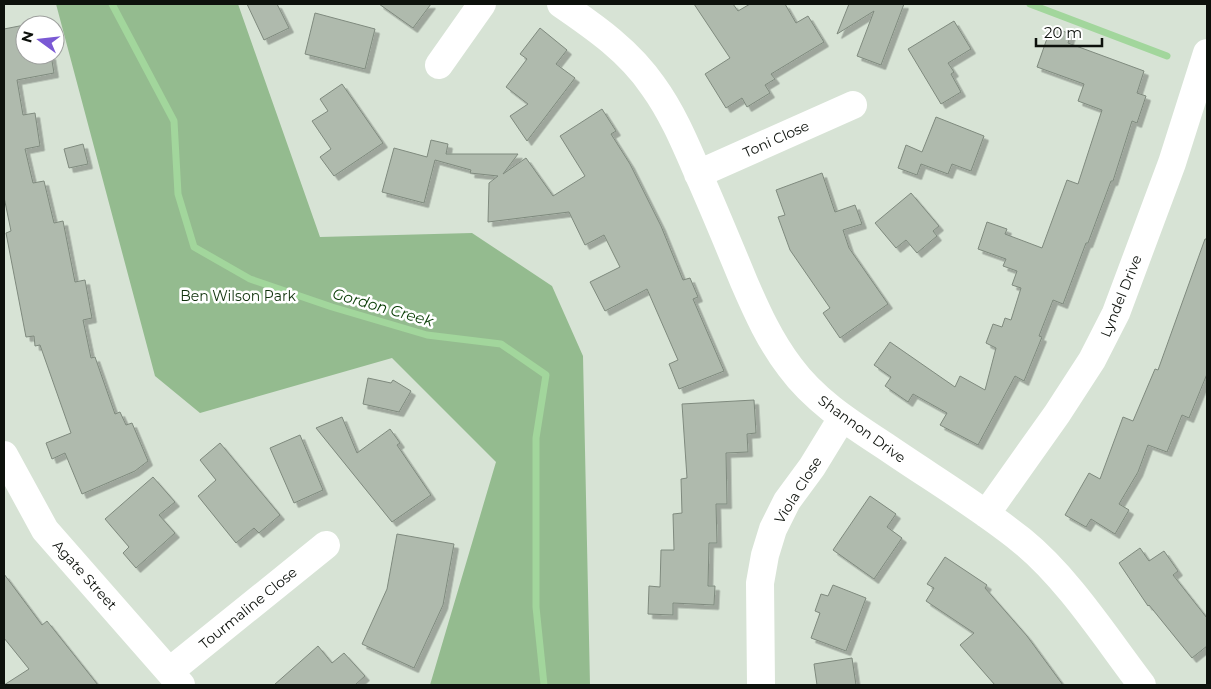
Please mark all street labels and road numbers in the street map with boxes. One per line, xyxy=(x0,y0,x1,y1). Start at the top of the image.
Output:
street label: Toni Close xyxy=(740,116,812,162)
street label: Lyndel Drive xyxy=(1096,252,1146,340)
street label: Shannon Drive xyxy=(815,391,909,467)
street label: Viola Close xyxy=(770,453,826,527)
street label: Agate Street xyxy=(49,536,121,614)
street label: Tourmaline Close xyxy=(195,563,301,653)

